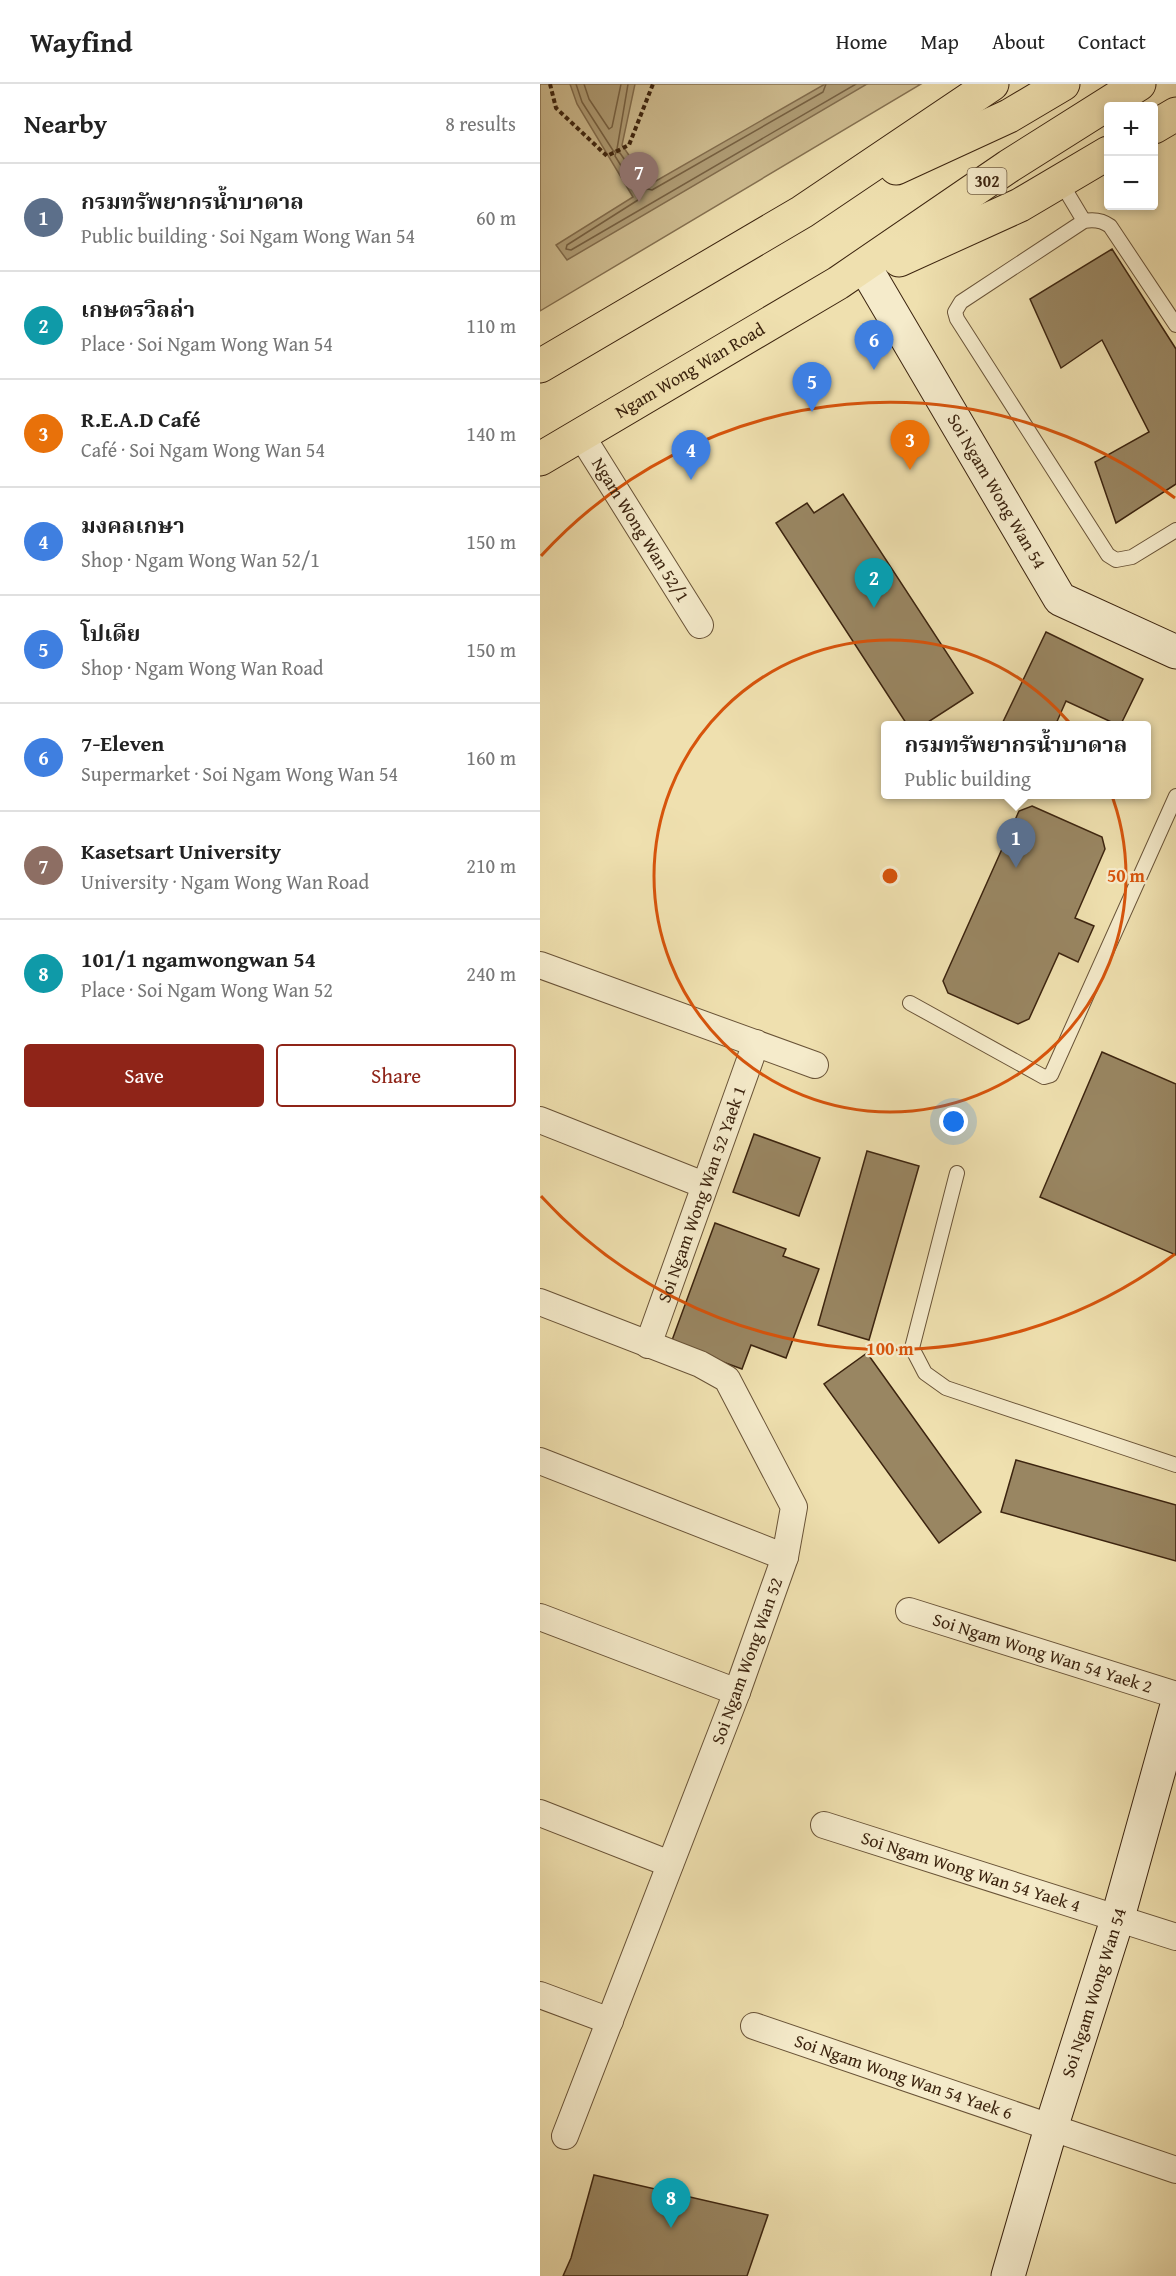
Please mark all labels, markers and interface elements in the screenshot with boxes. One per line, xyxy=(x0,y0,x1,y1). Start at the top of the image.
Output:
text: Wayfind xyxy=(30,21,132,62)
text: Home xyxy=(836,26,887,57)
text: Map xyxy=(920,26,959,57)
text: About xyxy=(992,26,1045,57)
text: Contact xyxy=(1078,26,1146,57)
map controls xyxy=(1104,102,1158,210)
button: + xyxy=(1104,102,1158,156)
text: Nearby xyxy=(24,104,107,143)
text: 8 results xyxy=(445,109,516,138)
pin: 7 xyxy=(620,152,658,202)
button: − xyxy=(1104,156,1158,210)
road number: 302 xyxy=(968,168,1006,194)
text: กรมทรัพยากรน้ำบาดาล xyxy=(81,185,304,217)
text: 1 xyxy=(38,203,49,232)
text: 60 m xyxy=(476,203,516,232)
text: Public building · Soi Ngam Wong Wan 54 xyxy=(81,221,415,250)
text: เกษตรวิลล่า xyxy=(81,293,195,325)
text: 2 xyxy=(38,311,49,340)
text: 110 m xyxy=(466,311,516,340)
street label: Ngam Wong Wan Road xyxy=(610,315,770,425)
pin: 6 xyxy=(854,320,894,370)
text: Place · Soi Ngam Wong Wan 54 xyxy=(81,329,333,358)
pin: 5 xyxy=(792,362,832,412)
text: R.E.A.D Café xyxy=(81,403,201,435)
street label: Soi Ngam Wong Wan 54 xyxy=(941,408,1053,574)
text: 3 xyxy=(38,419,49,448)
text: 140 m xyxy=(466,419,516,448)
pin: 3 xyxy=(890,420,929,470)
pin: 4 xyxy=(672,430,710,480)
text: Café · Soi Ngam Wong Wan 54 xyxy=(81,435,325,464)
street label: Ngam Wong Wan 52/1 xyxy=(585,452,697,607)
text: มงคลเกษา xyxy=(81,509,185,541)
text: 4 xyxy=(38,527,49,556)
text: 150 m xyxy=(466,527,516,556)
text: Shop · Ngam Wong Wan 52/1 xyxy=(81,545,320,574)
pin: 2 xyxy=(854,558,894,608)
text: โปเดีย xyxy=(81,617,140,649)
text: 5 xyxy=(38,635,49,664)
text: 150 m xyxy=(466,635,516,664)
text: Shop · Ngam Wong Wan Road xyxy=(81,653,324,682)
popup xyxy=(881,721,1151,799)
text: 7-Eleven xyxy=(81,727,164,759)
text: กรมทรัพยากรน้ำบาดาล xyxy=(905,728,1127,760)
text: 6 xyxy=(38,743,49,772)
text: 160 m xyxy=(466,743,516,772)
text: Supermarket · Soi Ngam Wong Wan 54 xyxy=(81,759,398,788)
text: Public building xyxy=(905,764,1031,793)
pin: 1 xyxy=(996,818,1036,868)
text: Kasetsart University xyxy=(81,835,281,867)
text: 7 xyxy=(38,851,49,880)
text: 210 m xyxy=(466,851,516,880)
text: 50 m xyxy=(1107,862,1146,889)
centre of rings xyxy=(880,866,900,886)
text: University · Ngam Wong Wan Road xyxy=(81,867,369,896)
text: 101/1 ngamwongwan 54 xyxy=(81,943,316,975)
text: 8 xyxy=(38,959,49,988)
text: 240 m xyxy=(466,959,516,988)
text: Place · Soi Ngam Wong Wan 52 xyxy=(81,975,333,1004)
button: Save xyxy=(24,1044,264,1107)
button: Share xyxy=(276,1044,516,1107)
street label: Soi Ngam Wong Wan 52 Yaek 1 xyxy=(650,1082,753,1306)
your location xyxy=(939,1107,968,1136)
text: 100 m xyxy=(866,1335,914,1362)
street label: Soi Ngam Wong Wan 52 xyxy=(704,1573,789,1748)
street label: Soi Ngam Wong Wan 54 Yaek 2 xyxy=(930,1605,1156,1700)
street label: Soi Ngam Wong Wan 54 Yaek 4 xyxy=(858,1824,1084,1919)
street label: Soi Ngam Wong Wan 54 xyxy=(1054,1905,1133,2081)
street label: Soi Ngam Wong Wan 54 Yaek 6 xyxy=(791,2027,1016,2126)
pin: 8 xyxy=(652,2178,690,2228)

